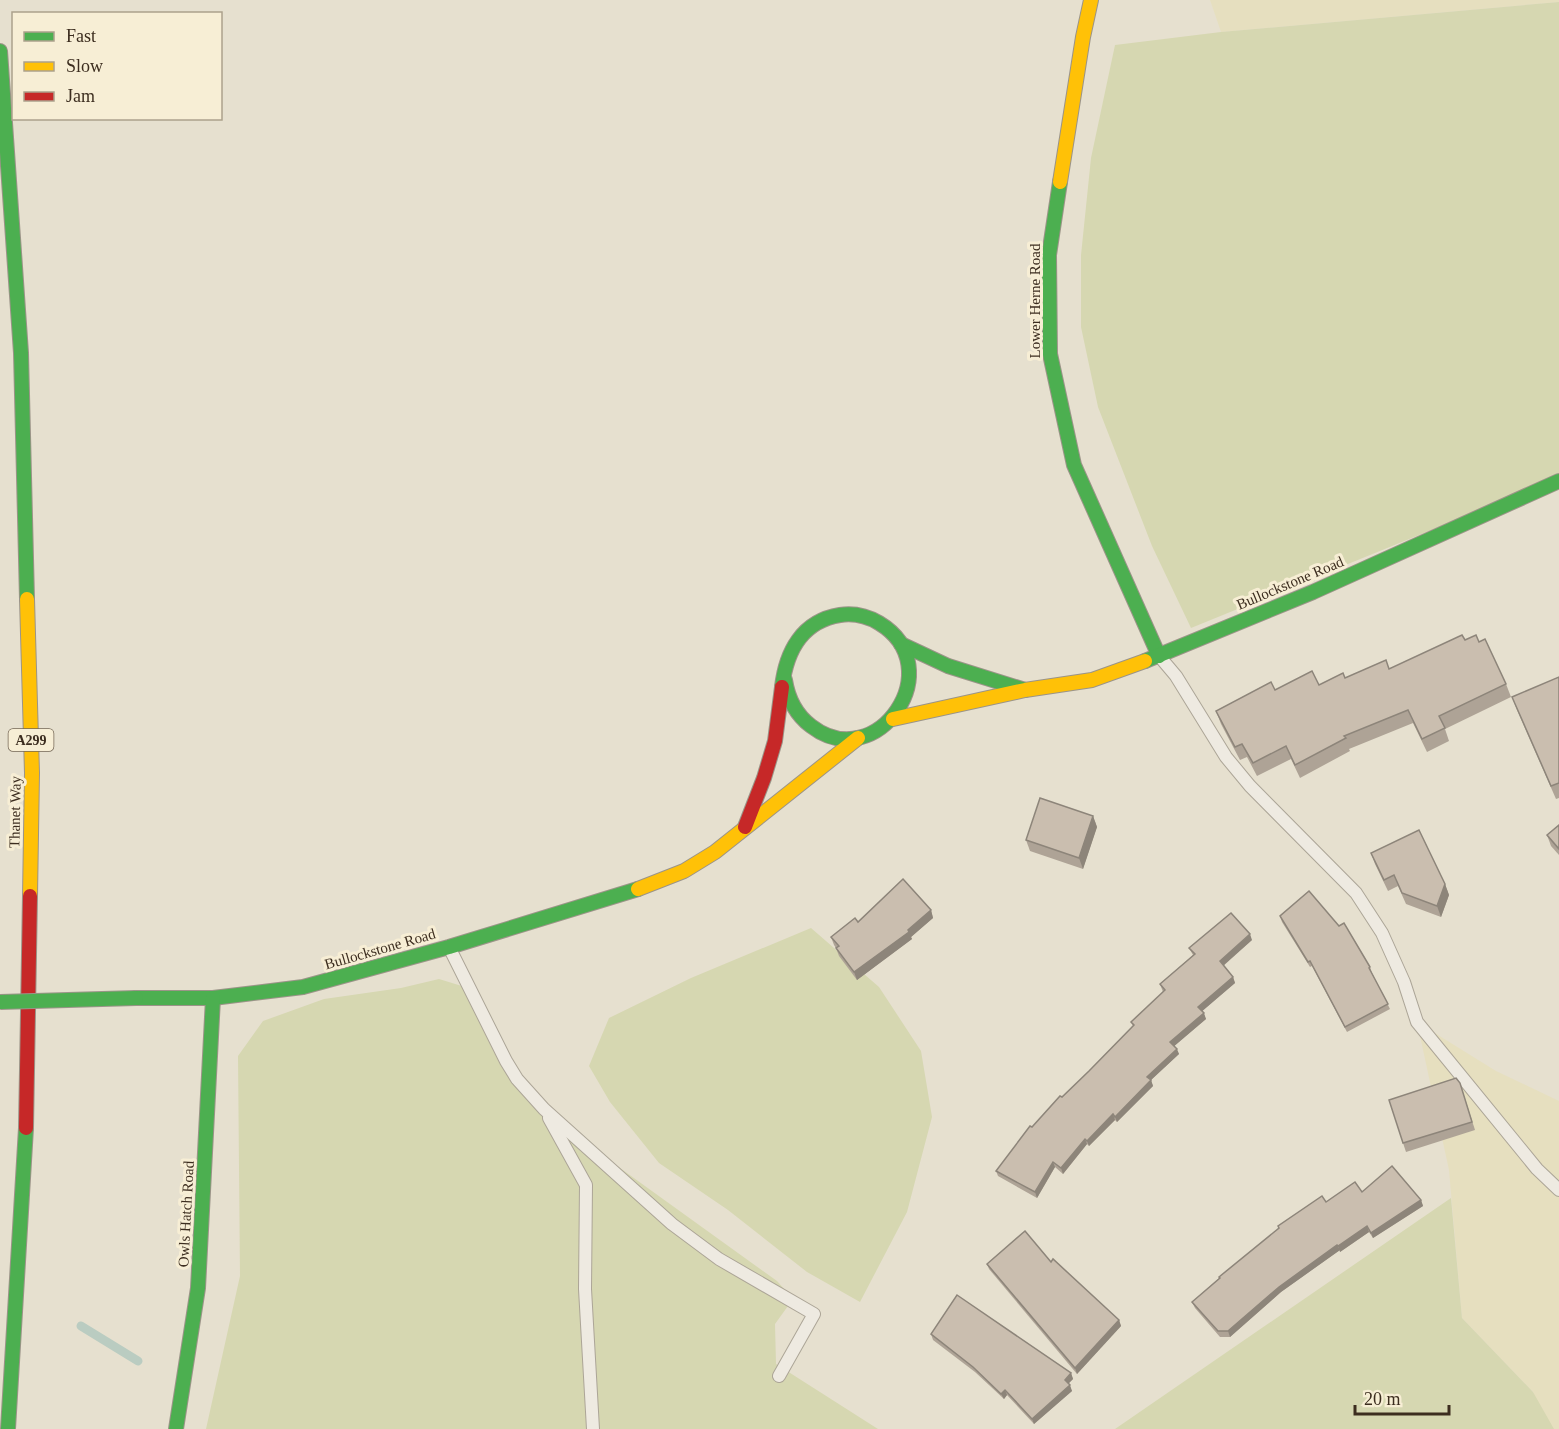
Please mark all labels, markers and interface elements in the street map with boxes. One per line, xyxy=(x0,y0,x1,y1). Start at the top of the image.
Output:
legend xyxy=(12,12,222,120)
text: Fast xyxy=(66,26,96,46)
text: Slow xyxy=(66,56,103,76)
text: Jam xyxy=(66,86,95,106)
street label: Lower Herne Road xyxy=(1027,243,1043,358)
street label: Bullockstone Road xyxy=(1234,553,1346,613)
road number: A299 xyxy=(9,729,54,751)
street label: Thanet Way xyxy=(6,775,24,848)
street label: Bullockstone Road xyxy=(323,925,438,972)
street label: Owls Hatch Road xyxy=(175,1160,197,1268)
scale bar xyxy=(1355,1378,1450,1416)
text: 20 m xyxy=(1364,1389,1401,1409)

